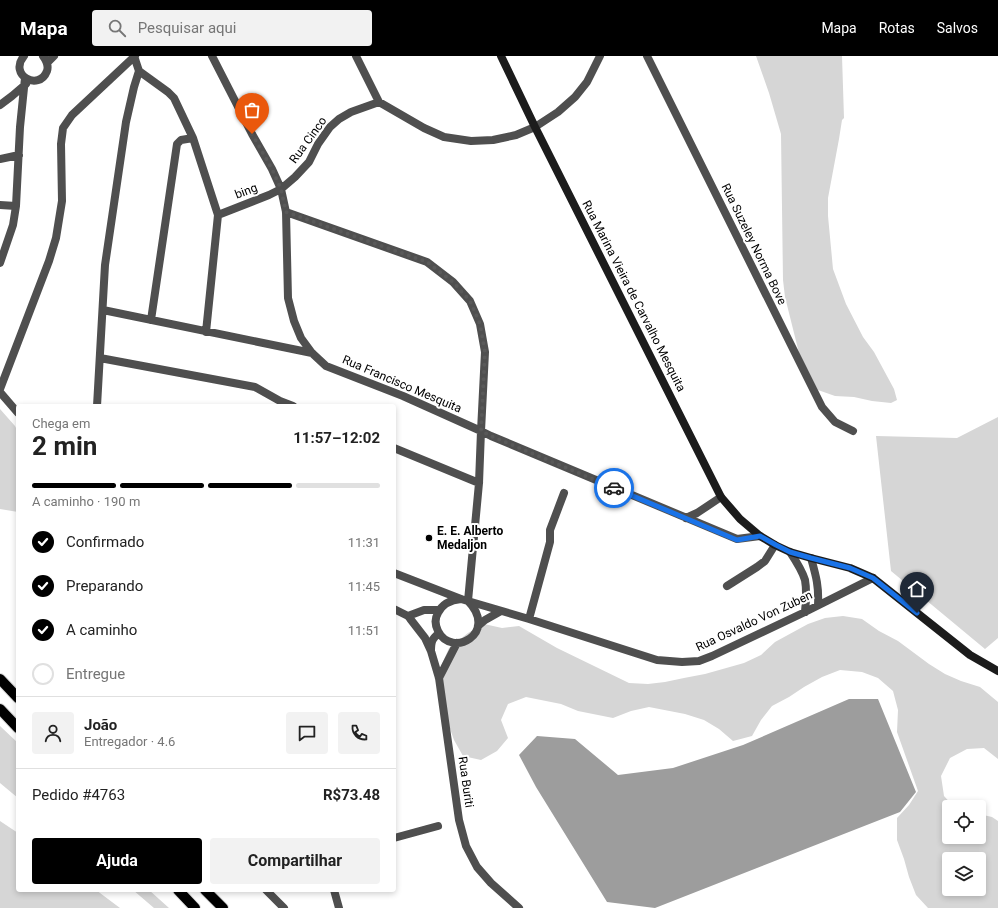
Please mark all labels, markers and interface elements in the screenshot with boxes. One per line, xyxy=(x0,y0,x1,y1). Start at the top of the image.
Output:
search box xyxy=(92,10,372,46)
text: Mapa xyxy=(20,17,68,40)
icon: search xyxy=(106,17,128,39)
text: Pesquisar aqui xyxy=(138,19,236,37)
text: Mapa xyxy=(821,20,857,36)
text: Rotas xyxy=(879,20,915,36)
text: Salvos xyxy=(937,20,978,36)
pin xyxy=(235,93,269,134)
icon: bag xyxy=(241,99,263,121)
street label: Rua Cinco xyxy=(286,114,330,166)
street label: bing xyxy=(233,180,259,202)
street label: Rua Suzeley Norma Bove xyxy=(719,181,789,307)
street label: Rua Marina Vieira de Carvalho Mesquita xyxy=(579,198,689,394)
street label: Rua Francisco Mesquita xyxy=(340,352,464,416)
text: Chega em xyxy=(32,416,90,431)
text: 11:57–12:02 xyxy=(293,429,380,447)
text: 2 min xyxy=(32,431,97,461)
courier xyxy=(594,468,634,508)
icon: car xyxy=(603,477,625,499)
text: A caminho · 190 m xyxy=(32,494,140,509)
place label: E. E. Alberto Medaljon xyxy=(437,524,503,552)
icon: check xyxy=(32,531,54,553)
text: Confirmado xyxy=(66,533,144,551)
marker: E. E. Alberto Medaljon xyxy=(424,533,434,543)
text: 11:31 xyxy=(348,535,380,550)
pin xyxy=(900,572,934,613)
icon: check xyxy=(32,575,54,597)
text: Preparando xyxy=(66,577,143,595)
icon: home xyxy=(906,578,928,600)
text: 11:45 xyxy=(348,579,380,594)
street label: Rua Osvaldo Von Zuben xyxy=(694,588,814,654)
icon: check xyxy=(32,619,54,641)
text: A caminho xyxy=(66,621,137,639)
text: 11:51 xyxy=(348,623,380,638)
text: Entregue xyxy=(66,665,125,683)
button: person xyxy=(32,712,74,754)
button: chat xyxy=(286,712,328,754)
button: phone xyxy=(338,712,380,754)
text: João xyxy=(84,716,117,734)
text: Entregador · 4.6 xyxy=(84,734,175,749)
street label: Rua Buriti xyxy=(455,756,477,809)
text: Pedido #4763 xyxy=(32,786,125,804)
text: R$73.48 xyxy=(323,786,380,804)
map controls xyxy=(942,800,986,896)
button: locate xyxy=(942,800,986,844)
button: Ajuda xyxy=(32,838,202,884)
button: Compartilhar xyxy=(210,838,380,884)
button: layers xyxy=(942,852,986,896)

